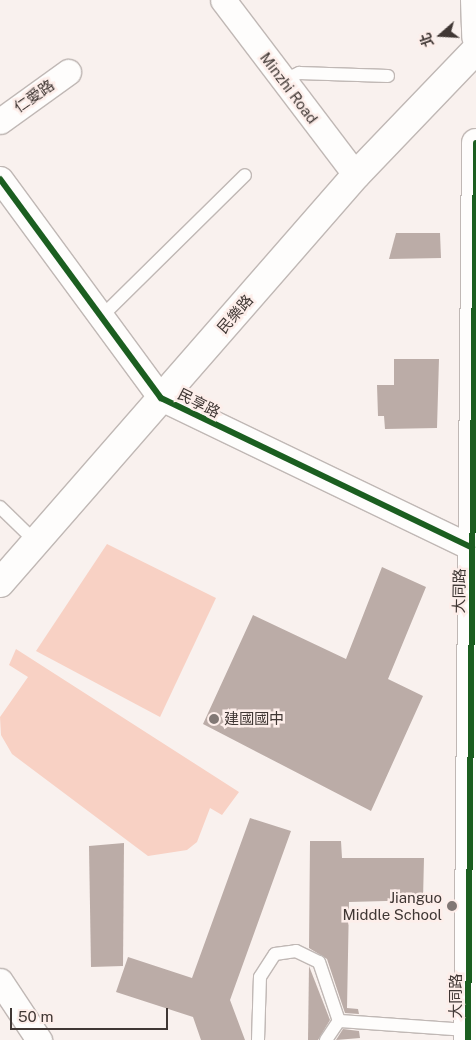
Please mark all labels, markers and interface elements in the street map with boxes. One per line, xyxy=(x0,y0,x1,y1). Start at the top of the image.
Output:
north arrow xyxy=(416,10,466,60)
text: 北 xyxy=(417,31,437,49)
street label: Minzhi Road xyxy=(256,49,322,127)
street label: 仁愛路 xyxy=(10,76,58,116)
street label: 民樂路 xyxy=(213,291,257,337)
street label: 民享路 xyxy=(175,385,223,421)
street label: 大同路 xyxy=(450,568,468,614)
place label: 建國國中 xyxy=(224,710,284,728)
marker: 建國國中 xyxy=(208,713,220,725)
place label: Jianguo Middle School xyxy=(342,888,442,923)
marker: Jianguo Middle School xyxy=(446,900,458,912)
street label: 大同路 xyxy=(447,974,465,1018)
scale bar xyxy=(12,998,170,1030)
text: 50 m xyxy=(18,1008,53,1025)

